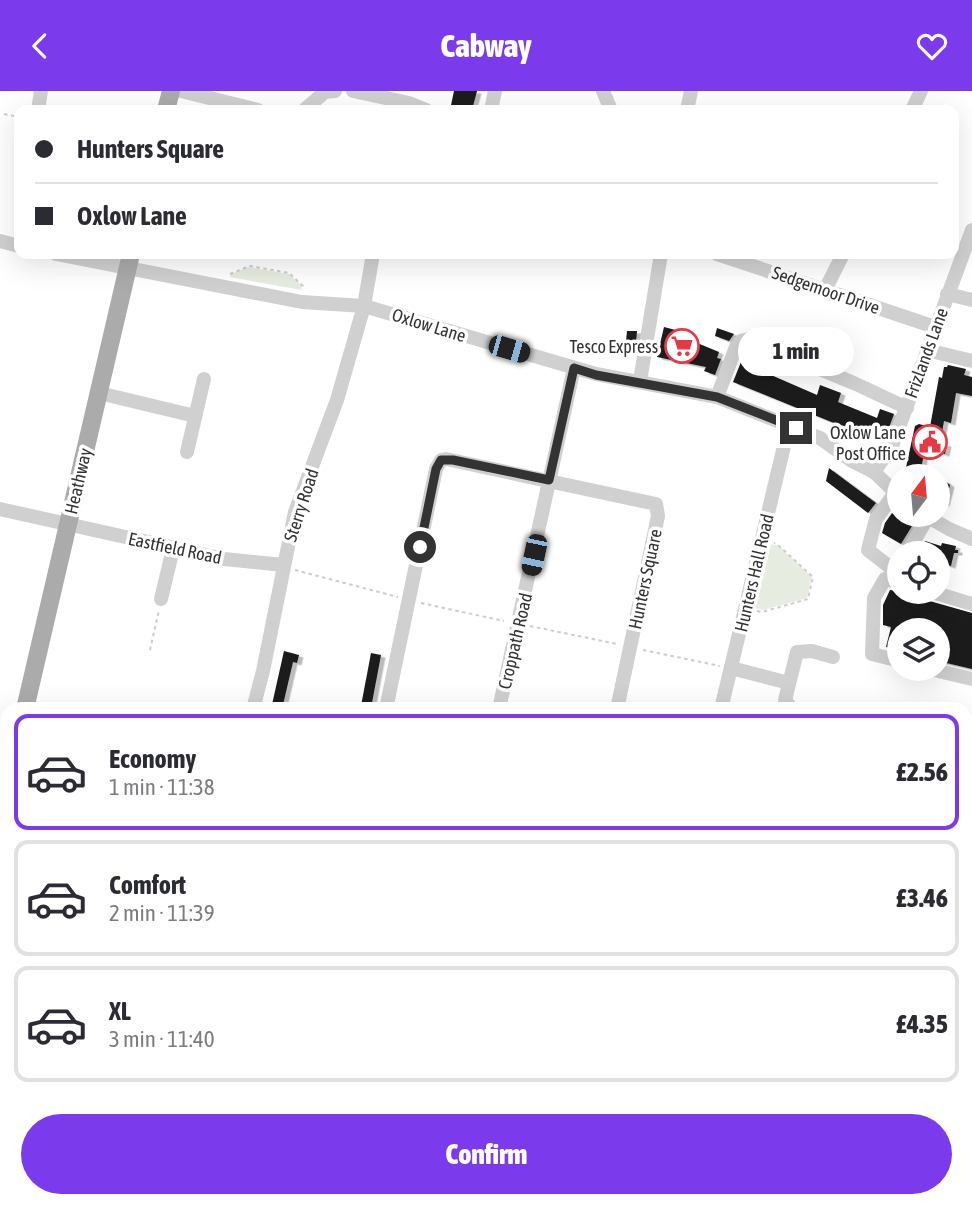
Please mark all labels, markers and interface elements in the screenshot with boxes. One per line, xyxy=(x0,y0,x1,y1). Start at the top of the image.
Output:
icon: back xyxy=(21,27,59,65)
text: Cabway xyxy=(441,27,531,64)
icon: heart xyxy=(913,27,951,65)
text: Hunters Square xyxy=(77,134,224,164)
text: Oxlow Lane xyxy=(77,201,187,231)
street label: Sedgemoor Drive xyxy=(769,262,883,318)
street label: Oxlow Lane xyxy=(390,304,468,346)
street label: Frizlands Lane xyxy=(900,305,952,401)
supermarket icon: Tesco Express xyxy=(663,327,701,365)
callout: 1 min xyxy=(738,327,854,375)
car xyxy=(486,333,533,365)
place label: Tesco Express xyxy=(569,336,658,357)
text: 1 min xyxy=(773,338,819,364)
route end xyxy=(780,412,812,444)
place label: Oxlow Lane Post Office xyxy=(830,422,906,464)
public building icon: Oxlow Lane Post Office xyxy=(911,423,949,461)
street label: Heathway xyxy=(60,446,96,516)
north arrow xyxy=(887,464,950,527)
map controls xyxy=(887,464,950,681)
street label: Sterry Road xyxy=(279,466,323,544)
street label: Hunters Hall Road xyxy=(730,512,778,634)
street label: Hunters Square xyxy=(624,527,666,631)
street label: Eastfield Road xyxy=(126,528,224,568)
route start xyxy=(404,531,436,563)
car xyxy=(520,532,549,578)
button: locate xyxy=(887,541,950,604)
street label: Croppath Road xyxy=(494,591,536,691)
button: layers xyxy=(887,618,950,681)
icon: car xyxy=(25,741,88,804)
text: Economy xyxy=(109,744,196,774)
text: £2.56 xyxy=(896,757,948,787)
text: 1 min · 11:38 xyxy=(109,774,215,800)
icon: car xyxy=(25,867,88,930)
text: Comfort xyxy=(109,870,186,900)
text: £3.46 xyxy=(896,883,948,913)
text: 2 min · 11:39 xyxy=(109,900,215,926)
icon: car xyxy=(25,993,88,1056)
text: XL xyxy=(109,996,131,1026)
text: £4.35 xyxy=(896,1009,948,1039)
text: 3 min · 11:40 xyxy=(109,1026,215,1052)
button: Confirm xyxy=(21,1114,952,1194)

